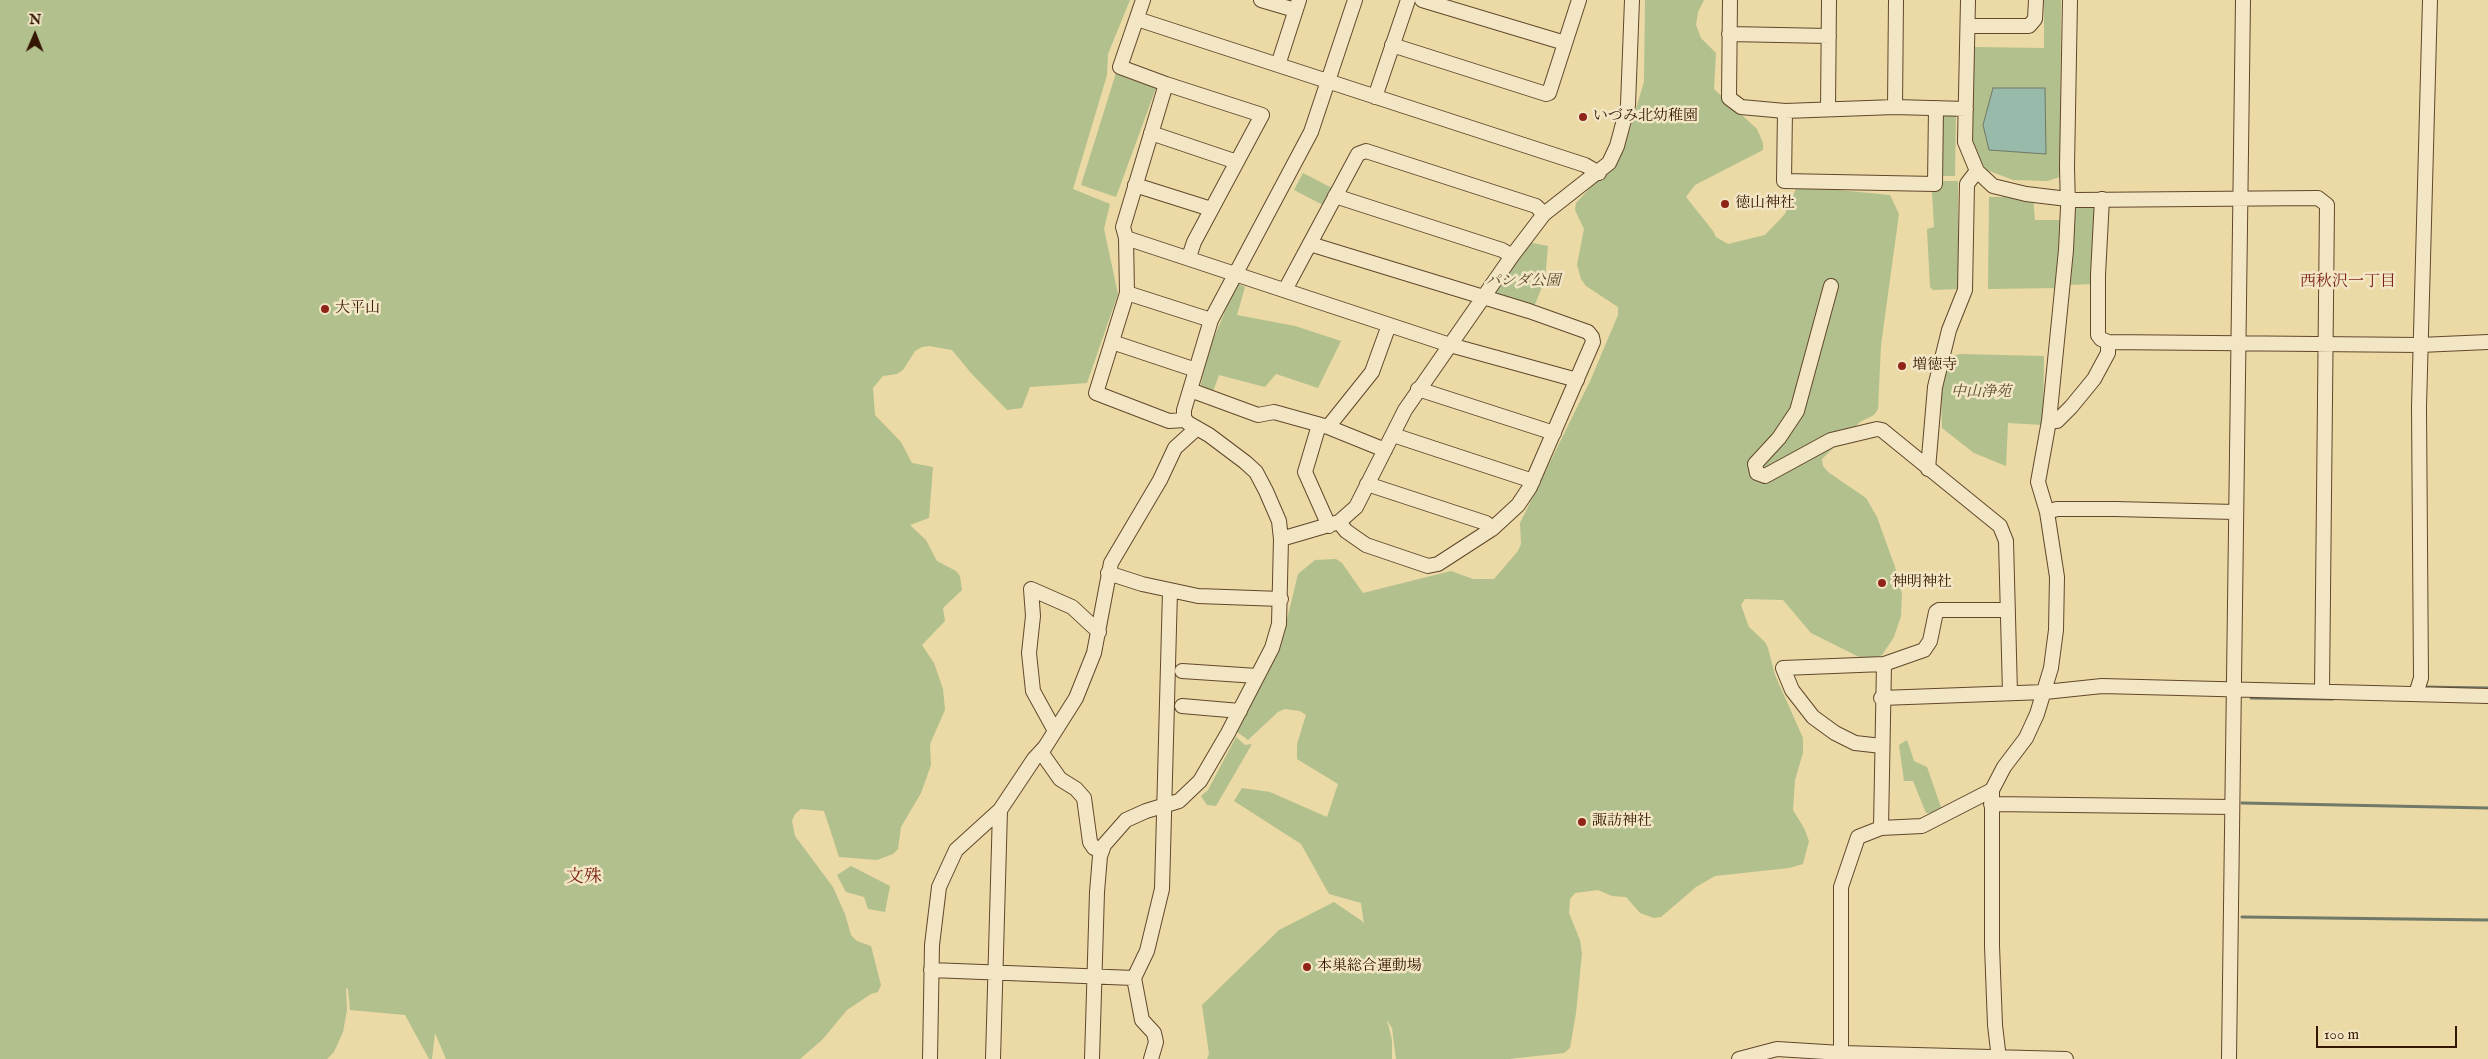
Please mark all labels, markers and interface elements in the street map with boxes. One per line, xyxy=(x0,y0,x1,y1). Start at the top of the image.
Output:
north arrow xyxy=(10,10,60,60)
text: N xyxy=(29,11,41,29)
place label: いづみ北幼稚園 xyxy=(1593,108,1698,126)
marker: いづみ北幼稚園 xyxy=(1577,111,1589,123)
place label: 徳山神社 xyxy=(1735,195,1795,213)
marker: 徳山神社 xyxy=(1719,198,1731,210)
park label: パンダ公園 xyxy=(1486,273,1560,291)
district label: 西秋沢一丁目 xyxy=(2300,273,2396,293)
place label: 大平山 xyxy=(335,300,380,318)
marker: 大平山 xyxy=(319,303,331,315)
place label: 増徳寺 xyxy=(1912,357,1957,375)
marker: 増徳寺 xyxy=(1896,360,1908,372)
park label: 中山浄苑 xyxy=(1951,384,2011,402)
place label: 神明神社 xyxy=(1892,574,1952,592)
marker: 神明神社 xyxy=(1876,577,1888,589)
place label: 諏訪神社 xyxy=(1592,813,1652,831)
marker: 諏訪神社 xyxy=(1576,816,1588,828)
district label: 文殊 xyxy=(566,867,602,889)
place label: 本巣総合運動場 xyxy=(1317,958,1422,976)
marker: 本巣総合運動場 xyxy=(1301,961,1313,973)
scale bar xyxy=(2318,1016,2459,1048)
text: 100 m xyxy=(2324,1025,2359,1044)

